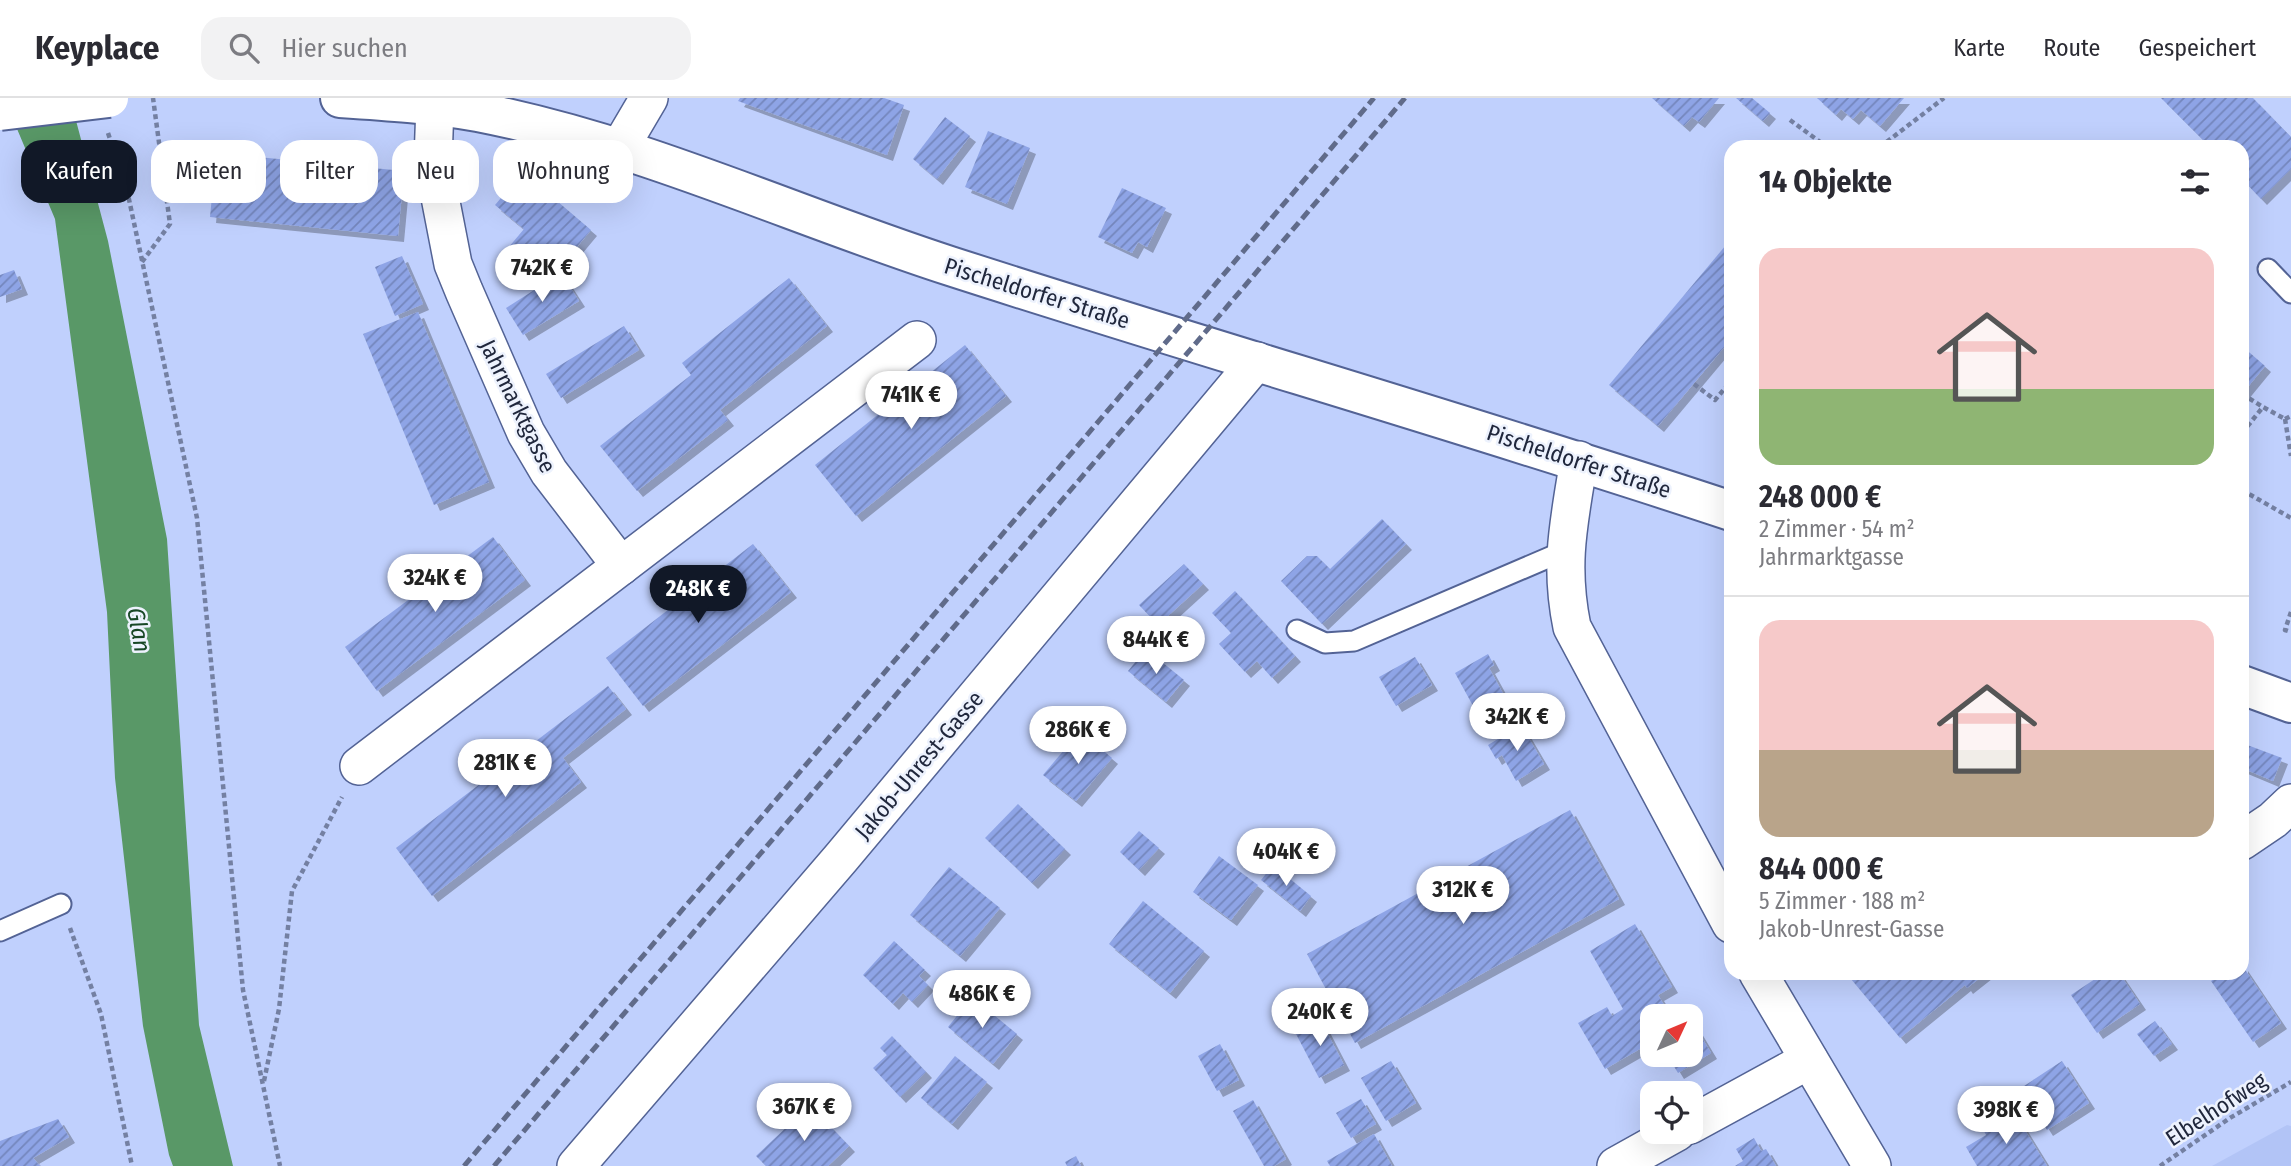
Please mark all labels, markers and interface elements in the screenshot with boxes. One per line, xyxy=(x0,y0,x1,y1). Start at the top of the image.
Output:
search box xyxy=(201,17,691,80)
text: Keyplace xyxy=(35,28,159,68)
icon: search xyxy=(225,29,263,67)
text: Hier suchen xyxy=(281,33,408,64)
text: Karte xyxy=(1953,34,2005,62)
text: Route xyxy=(2043,34,2100,62)
text: Gespeichert xyxy=(2138,34,2256,62)
chip: Kaufen xyxy=(21,140,137,203)
chip: Mieten xyxy=(151,140,266,203)
chip: Filter xyxy=(280,140,378,203)
chip: Neu xyxy=(392,140,479,203)
chip: Wohnung xyxy=(493,140,633,203)
icon: filters xyxy=(2176,163,2214,201)
text: 14 Objekte xyxy=(1759,164,1892,200)
pin: 742K € xyxy=(485,244,599,304)
street label: Pischeldorfer Straße xyxy=(941,252,1133,334)
text: 742K € xyxy=(511,253,573,281)
icon: home xyxy=(1924,294,2050,420)
street label: Jahrmarktgasse xyxy=(474,335,562,477)
pin: 741K € xyxy=(854,372,968,431)
text: 741K € xyxy=(881,380,941,408)
street label: Pischeldorfer Straße xyxy=(1483,418,1675,504)
text: 248 000 € xyxy=(1759,479,1881,515)
text: 2 Zimmer · 54 m² xyxy=(1759,515,1915,543)
text: Jahrmarktgasse xyxy=(1759,543,1904,571)
pin: 324K € xyxy=(378,554,492,614)
text: 324K € xyxy=(403,563,467,591)
pin: 248K € xyxy=(641,566,755,625)
text: 248K € xyxy=(666,574,730,602)
water label: Glan xyxy=(121,605,157,655)
pin: 844K € xyxy=(1099,616,1213,676)
text: 844K € xyxy=(1123,625,1189,653)
icon: home xyxy=(1924,666,2050,792)
street label: Jakob-Unrest-Gasse xyxy=(849,685,989,845)
pin: 342K € xyxy=(1460,694,1574,753)
text: 342K € xyxy=(1485,702,1549,730)
pin: 286K € xyxy=(1021,706,1135,766)
text: 286K € xyxy=(1045,715,1111,743)
pin: 281K € xyxy=(448,740,562,799)
text: 281K € xyxy=(474,748,536,776)
pin: 404K € xyxy=(1229,828,1343,888)
text: 404K € xyxy=(1253,837,1319,865)
text: 844 000 € xyxy=(1759,851,1883,887)
pin: 312K € xyxy=(1406,866,1520,926)
text: 312K € xyxy=(1432,875,1494,903)
text: 5 Zimmer · 188 m² xyxy=(1759,887,1925,915)
text: Jakob-Unrest-Gasse xyxy=(1759,915,1944,943)
pin: 486K € xyxy=(925,970,1039,1030)
text: 486K € xyxy=(949,979,1015,1007)
pin: 240K € xyxy=(1263,988,1377,1048)
text: 240K € xyxy=(1287,997,1353,1025)
north arrow xyxy=(1640,1004,1703,1068)
map controls xyxy=(1640,1004,1703,1144)
street label: Elbelhofweg xyxy=(2160,1066,2272,1152)
button: locate xyxy=(1640,1081,1703,1144)
pin: 367K € xyxy=(747,1084,861,1143)
pin: 398K € xyxy=(1949,1086,2063,1146)
text: 367K € xyxy=(773,1092,835,1120)
text: 398K € xyxy=(1973,1095,2039,1123)

